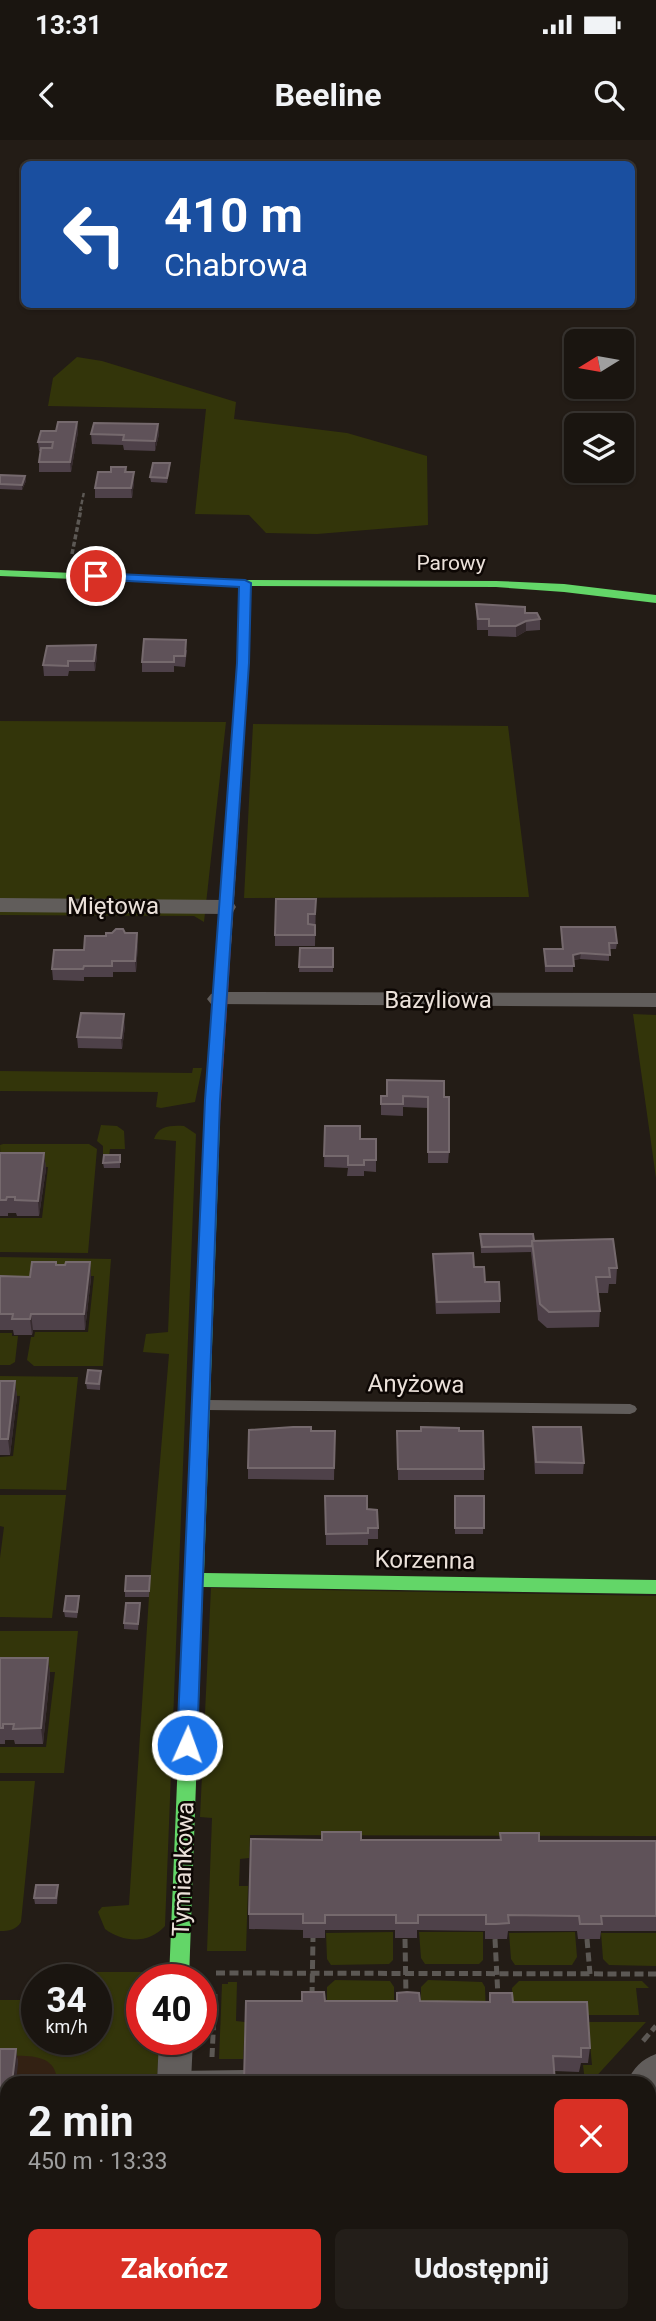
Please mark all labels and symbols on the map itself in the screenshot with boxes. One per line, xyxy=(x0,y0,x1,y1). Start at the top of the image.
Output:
north arrow xyxy=(564,329,634,399)
pin xyxy=(66,546,126,606)
street label: Parowy xyxy=(416,551,486,575)
street label: Miętowa xyxy=(67,892,159,920)
street label: Bazyliowa xyxy=(384,986,492,1014)
street label: Anyżowa xyxy=(367,1369,465,1399)
street label: Korzenna xyxy=(374,1545,476,1575)
position arrow xyxy=(150,1708,224,1782)
street label: Tymiankowa xyxy=(167,1801,199,1937)
speed limit sign: 40 xyxy=(126,1964,217,2055)

